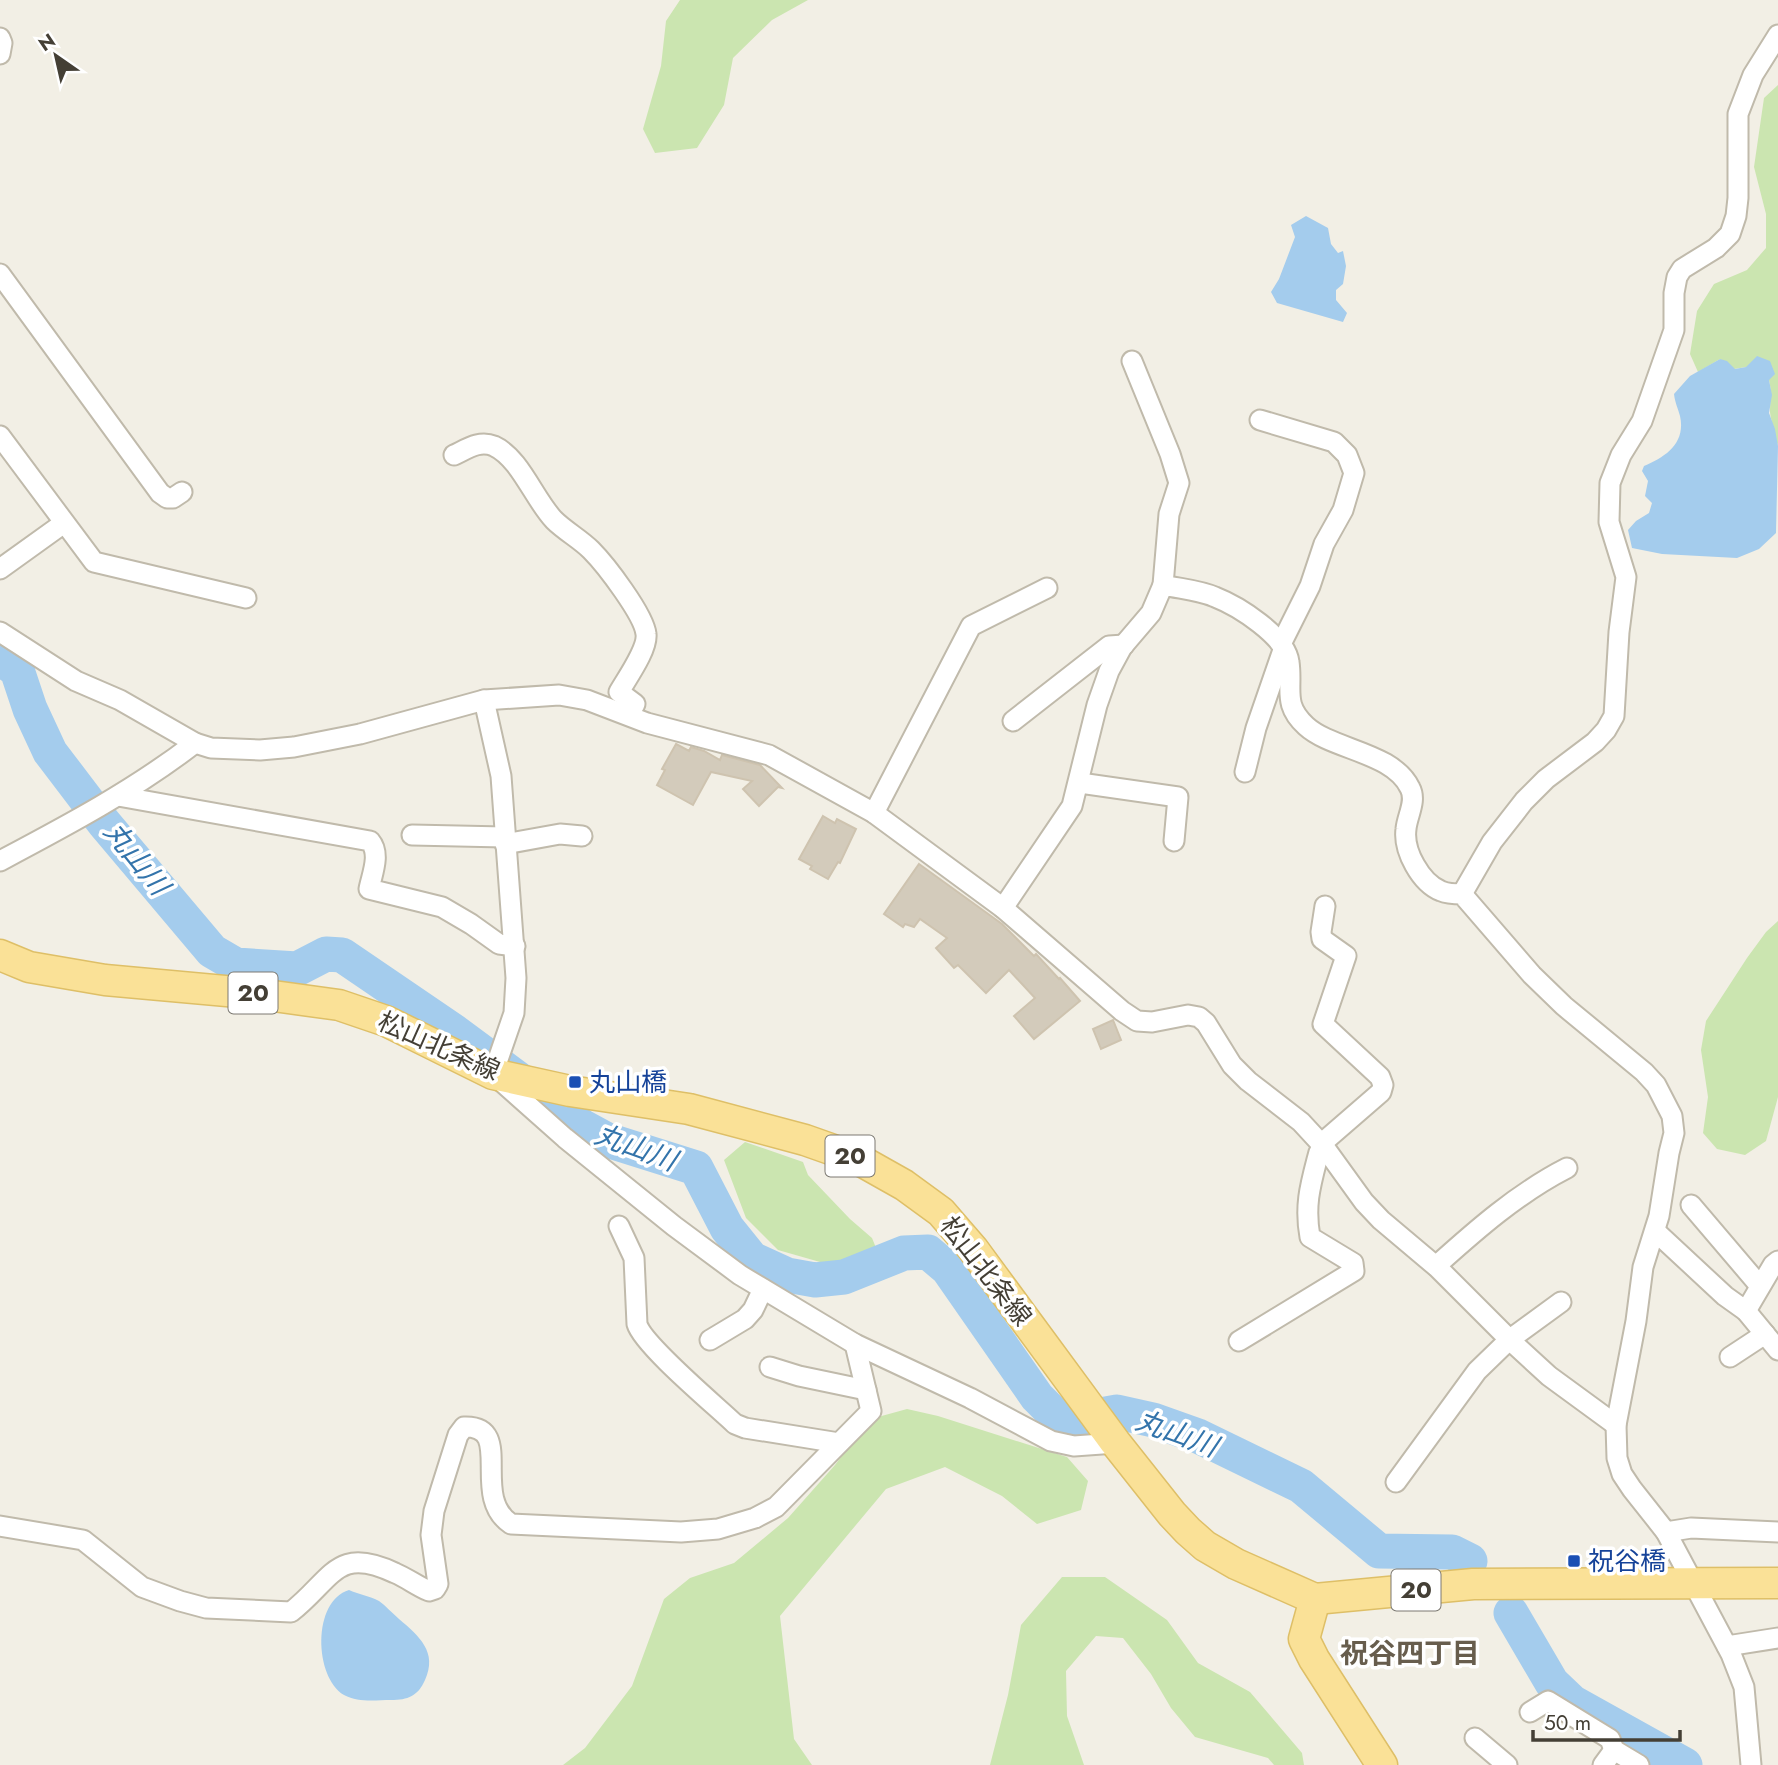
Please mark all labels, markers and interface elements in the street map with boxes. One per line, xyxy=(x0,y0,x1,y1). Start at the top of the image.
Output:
north arrow xyxy=(21,21,91,91)
text: N xyxy=(33,27,61,58)
water label: 丸山川 xyxy=(94,813,181,906)
road number: 20 xyxy=(229,973,278,1014)
street label: 松山北条線 xyxy=(372,1002,506,1090)
place label: 丸山橋 xyxy=(589,1063,667,1101)
marker: 丸山橋 xyxy=(567,1074,583,1090)
water label: 丸山川 xyxy=(589,1114,685,1182)
road number: 20 xyxy=(826,1136,874,1176)
street label: 松山北条線 xyxy=(931,1208,1041,1334)
water label: 丸山川 xyxy=(1130,1400,1226,1468)
place label: 祝谷橋 xyxy=(1588,1542,1666,1580)
marker: 祝谷橋 xyxy=(1566,1553,1582,1569)
road number: 20 xyxy=(1392,1570,1440,1610)
district label: 祝谷四丁目 xyxy=(1340,1633,1480,1674)
scale bar xyxy=(1533,1698,1680,1742)
text: 50 m xyxy=(1544,1708,1591,1738)

